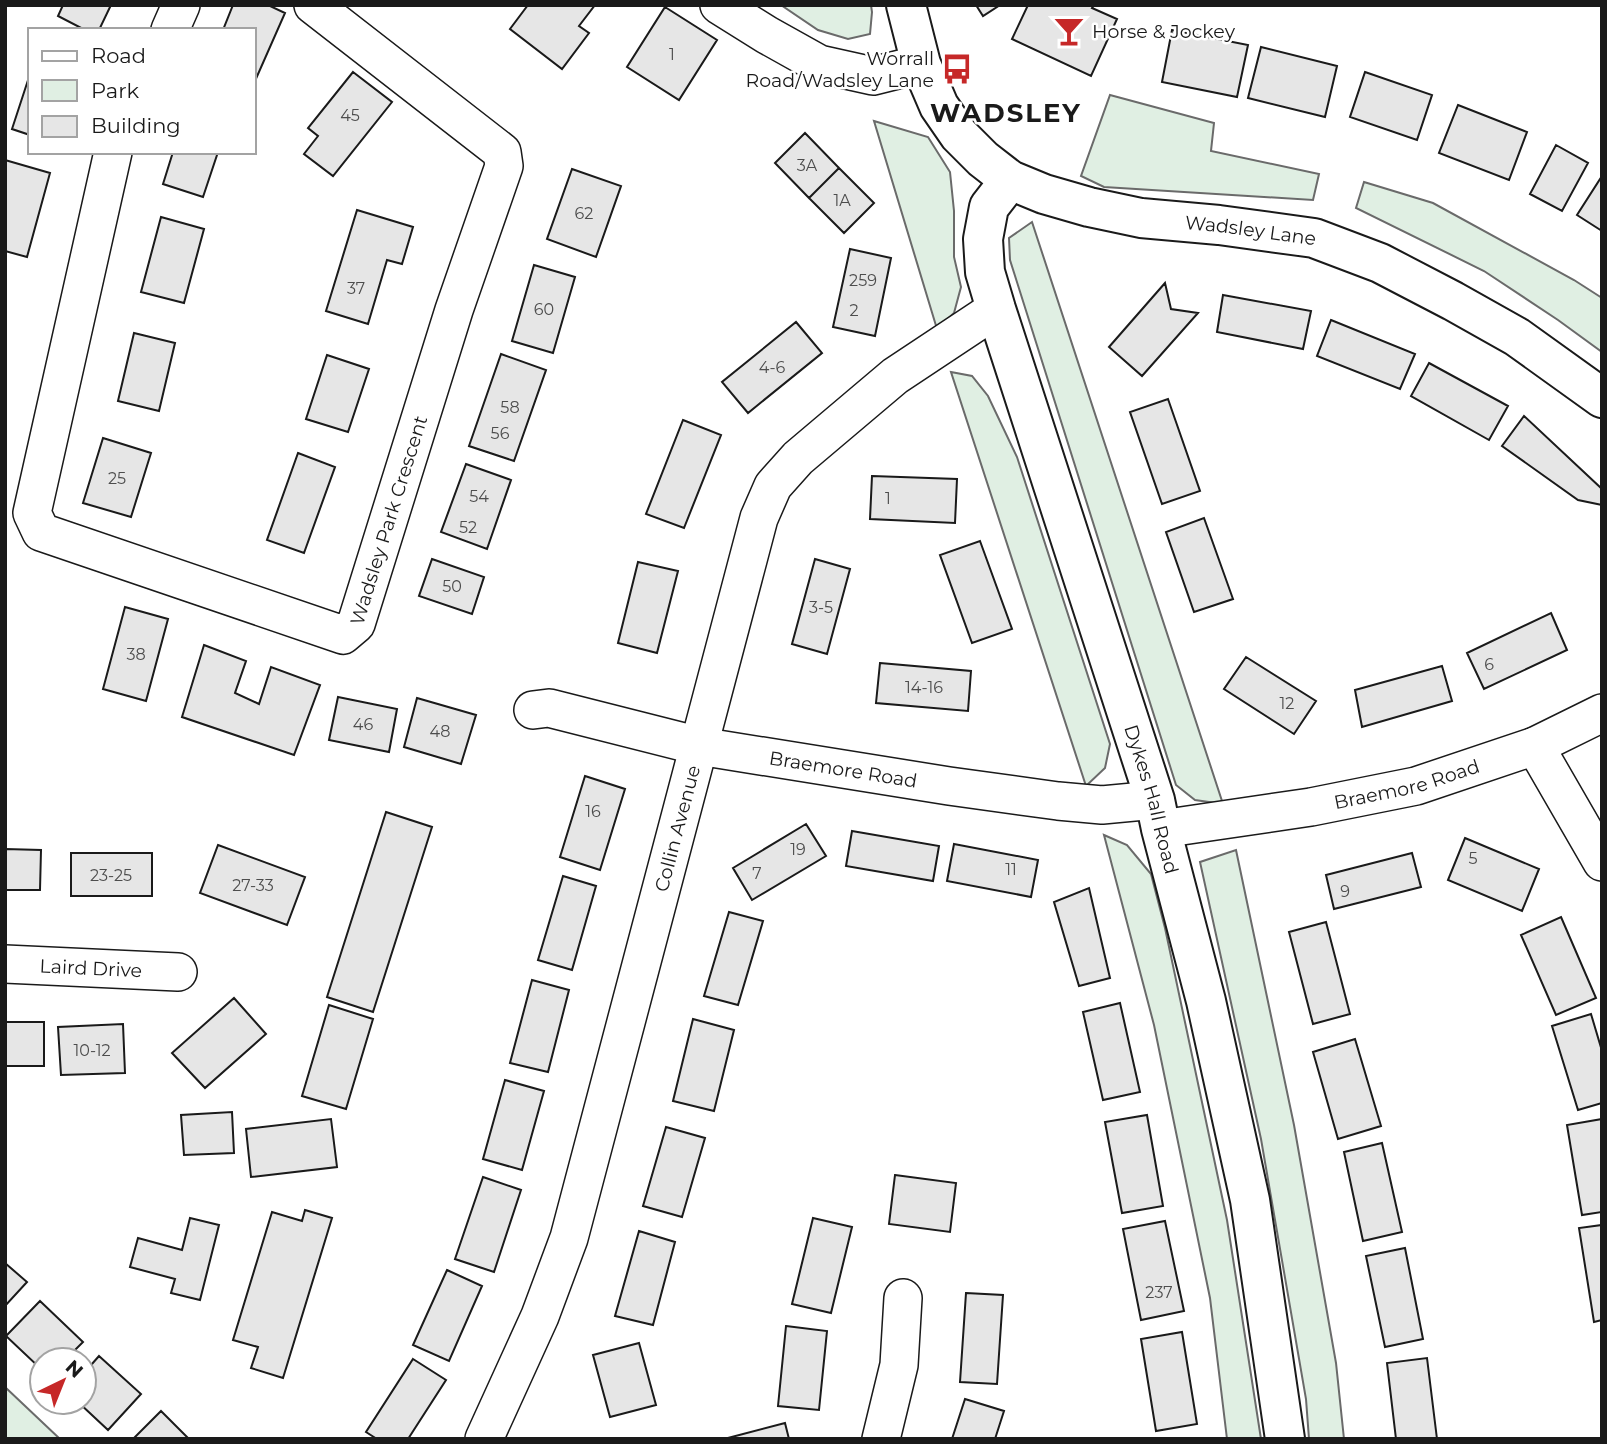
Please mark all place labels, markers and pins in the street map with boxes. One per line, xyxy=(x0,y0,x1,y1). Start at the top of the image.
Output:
bar icon: Horse & Jockey xyxy=(1052,14,1086,48)
place label: Horse & Jockey xyxy=(1092,20,1236,43)
place label: Worrall Road/Wadsley Lane xyxy=(745,47,934,92)
bus stop icon: Worrall Road/Wadsley Lane xyxy=(940,52,974,86)

